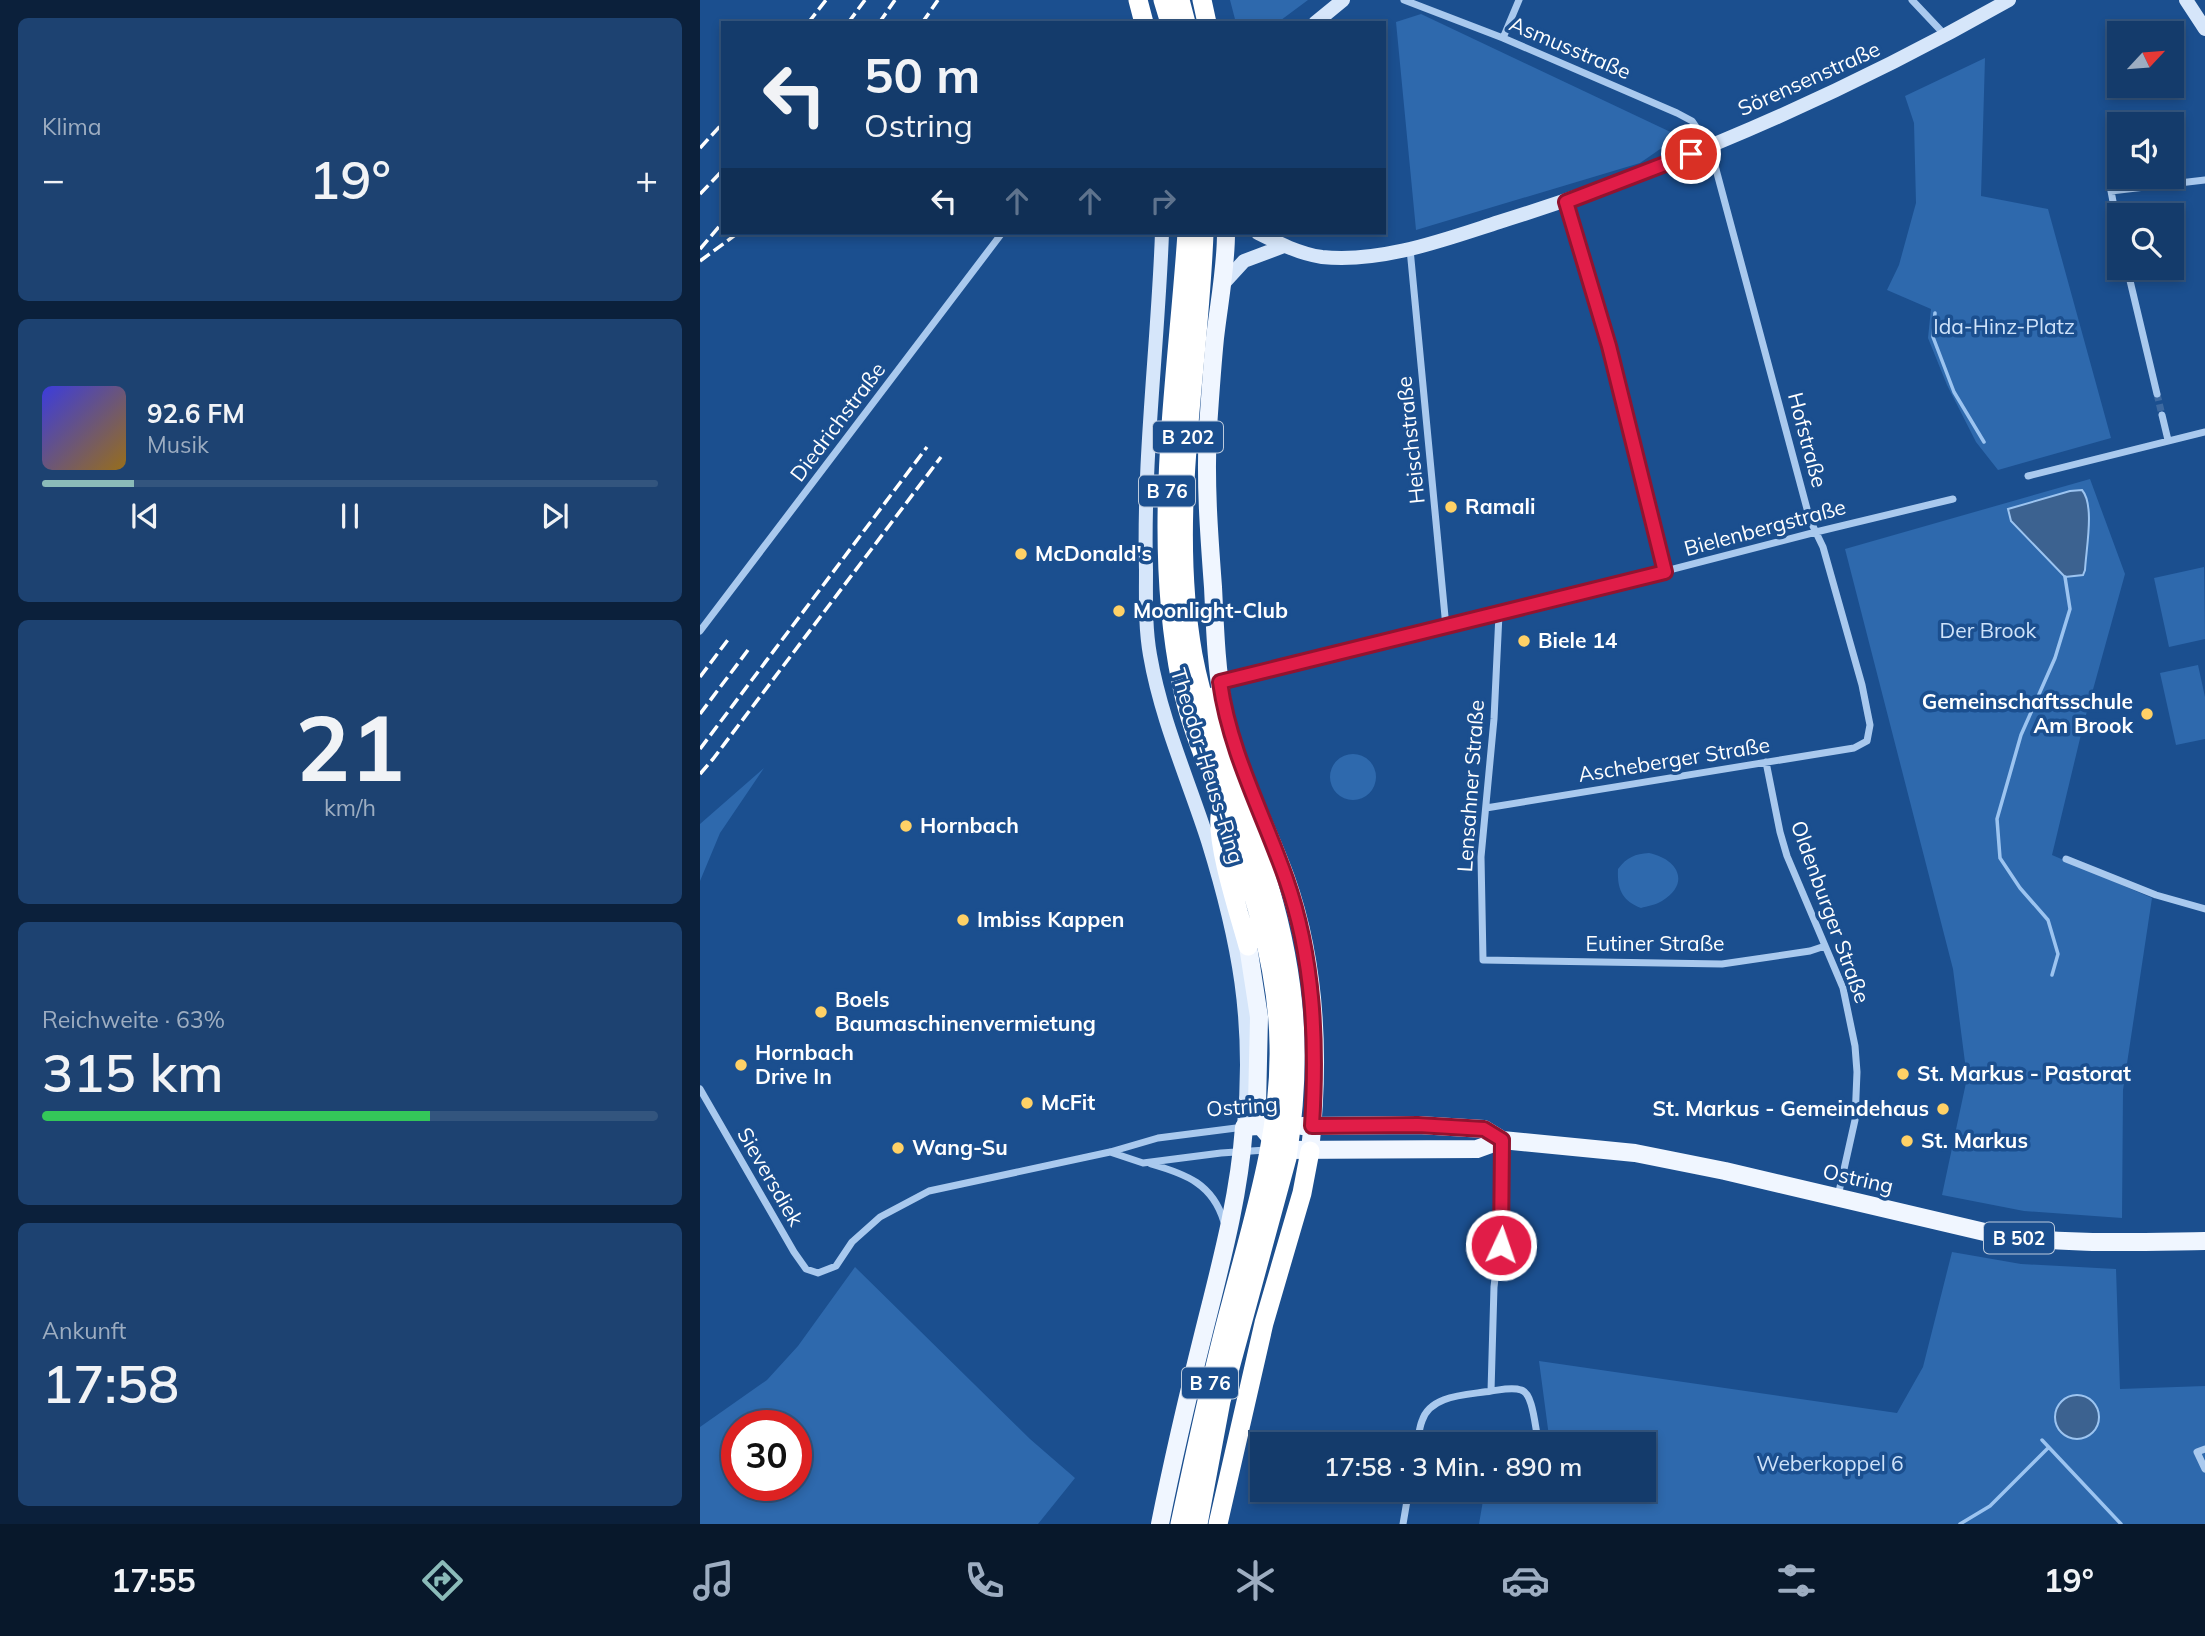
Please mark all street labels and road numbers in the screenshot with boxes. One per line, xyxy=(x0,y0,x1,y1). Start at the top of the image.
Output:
street label: Asmusstraße xyxy=(1506,10,1635,84)
street label: Sörensenstraße xyxy=(1733,35,1884,121)
street label: Diedrichstraße xyxy=(784,357,890,486)
street label: Heischstraße xyxy=(1390,375,1430,505)
street label: Hofstraße xyxy=(1783,389,1833,490)
road number: B 202 xyxy=(1153,422,1223,452)
road number: B 76 xyxy=(1139,476,1195,506)
street label: Bielenbergstraße xyxy=(1681,493,1848,561)
street label: Theodor-Heuss-Ring xyxy=(1166,665,1250,867)
street label: Lensahner Straße xyxy=(1451,699,1489,873)
street label: Ascheberger Straße xyxy=(1576,731,1772,787)
street label: Oldenburger Straße xyxy=(1786,817,1876,1006)
street label: Eutiner Straße xyxy=(1586,930,1724,956)
street label: Ostring xyxy=(1205,1091,1278,1121)
street label: Sieversdiek xyxy=(732,1123,810,1231)
street label: Ostring xyxy=(1820,1157,1896,1199)
road number: B 502 xyxy=(1984,1222,2054,1254)
road number: B 76 xyxy=(1182,1368,1238,1399)

